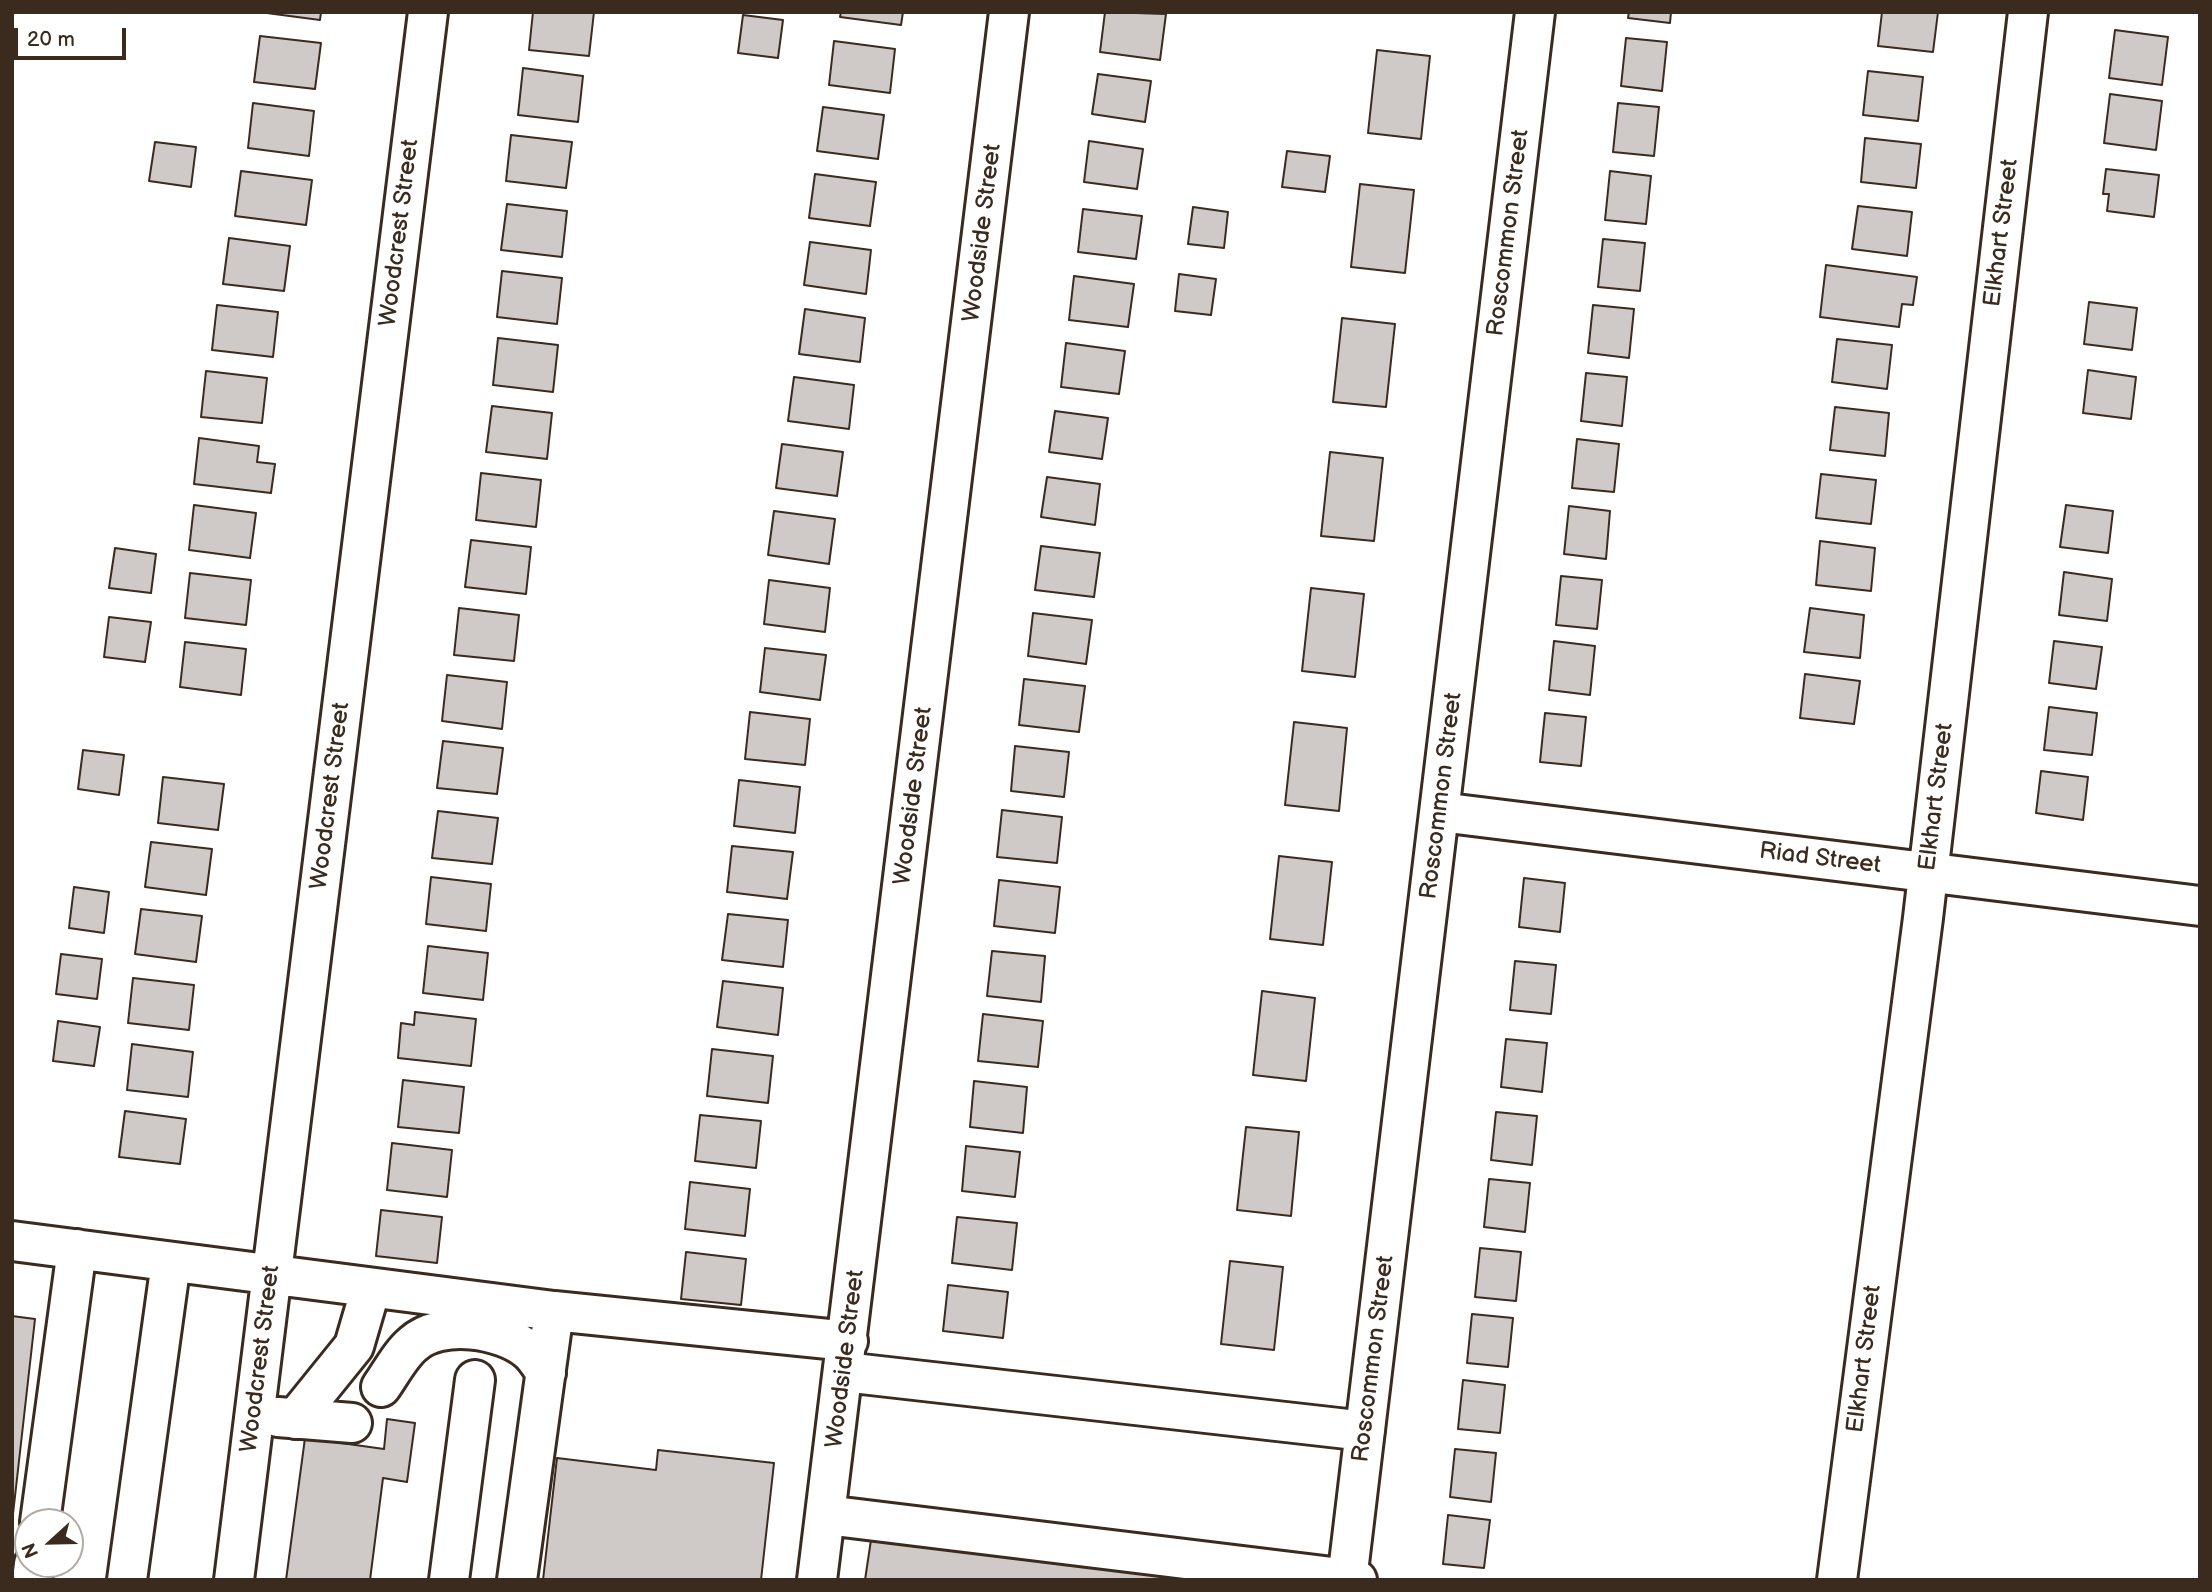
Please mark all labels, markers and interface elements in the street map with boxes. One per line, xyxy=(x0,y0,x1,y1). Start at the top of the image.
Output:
scale bar xyxy=(18,14,130,58)
text: 20 m xyxy=(27,27,75,52)
street label: Roscommon Street xyxy=(1482,128,1536,338)
street label: Woodcrest Street xyxy=(374,138,426,328)
street label: Woodside Street xyxy=(958,142,1008,324)
street label: Elkhart Street xyxy=(1979,158,2025,308)
street label: Roscommon Street xyxy=(1415,691,1469,901)
street label: Woodcrest Street xyxy=(305,701,357,891)
street label: Woodside Street xyxy=(889,705,939,887)
street label: Elkhart Street xyxy=(1914,722,1960,872)
street label: Riad Street xyxy=(1758,837,1882,881)
street label: Roscommon Street xyxy=(1347,1254,1401,1464)
street label: Woodcrest Street xyxy=(235,1264,287,1454)
street label: Woodside Street xyxy=(821,1268,871,1450)
street label: Elkhart Street xyxy=(1842,1284,1888,1434)
north arrow xyxy=(14,1508,84,1578)
text: N xyxy=(18,1539,44,1561)

